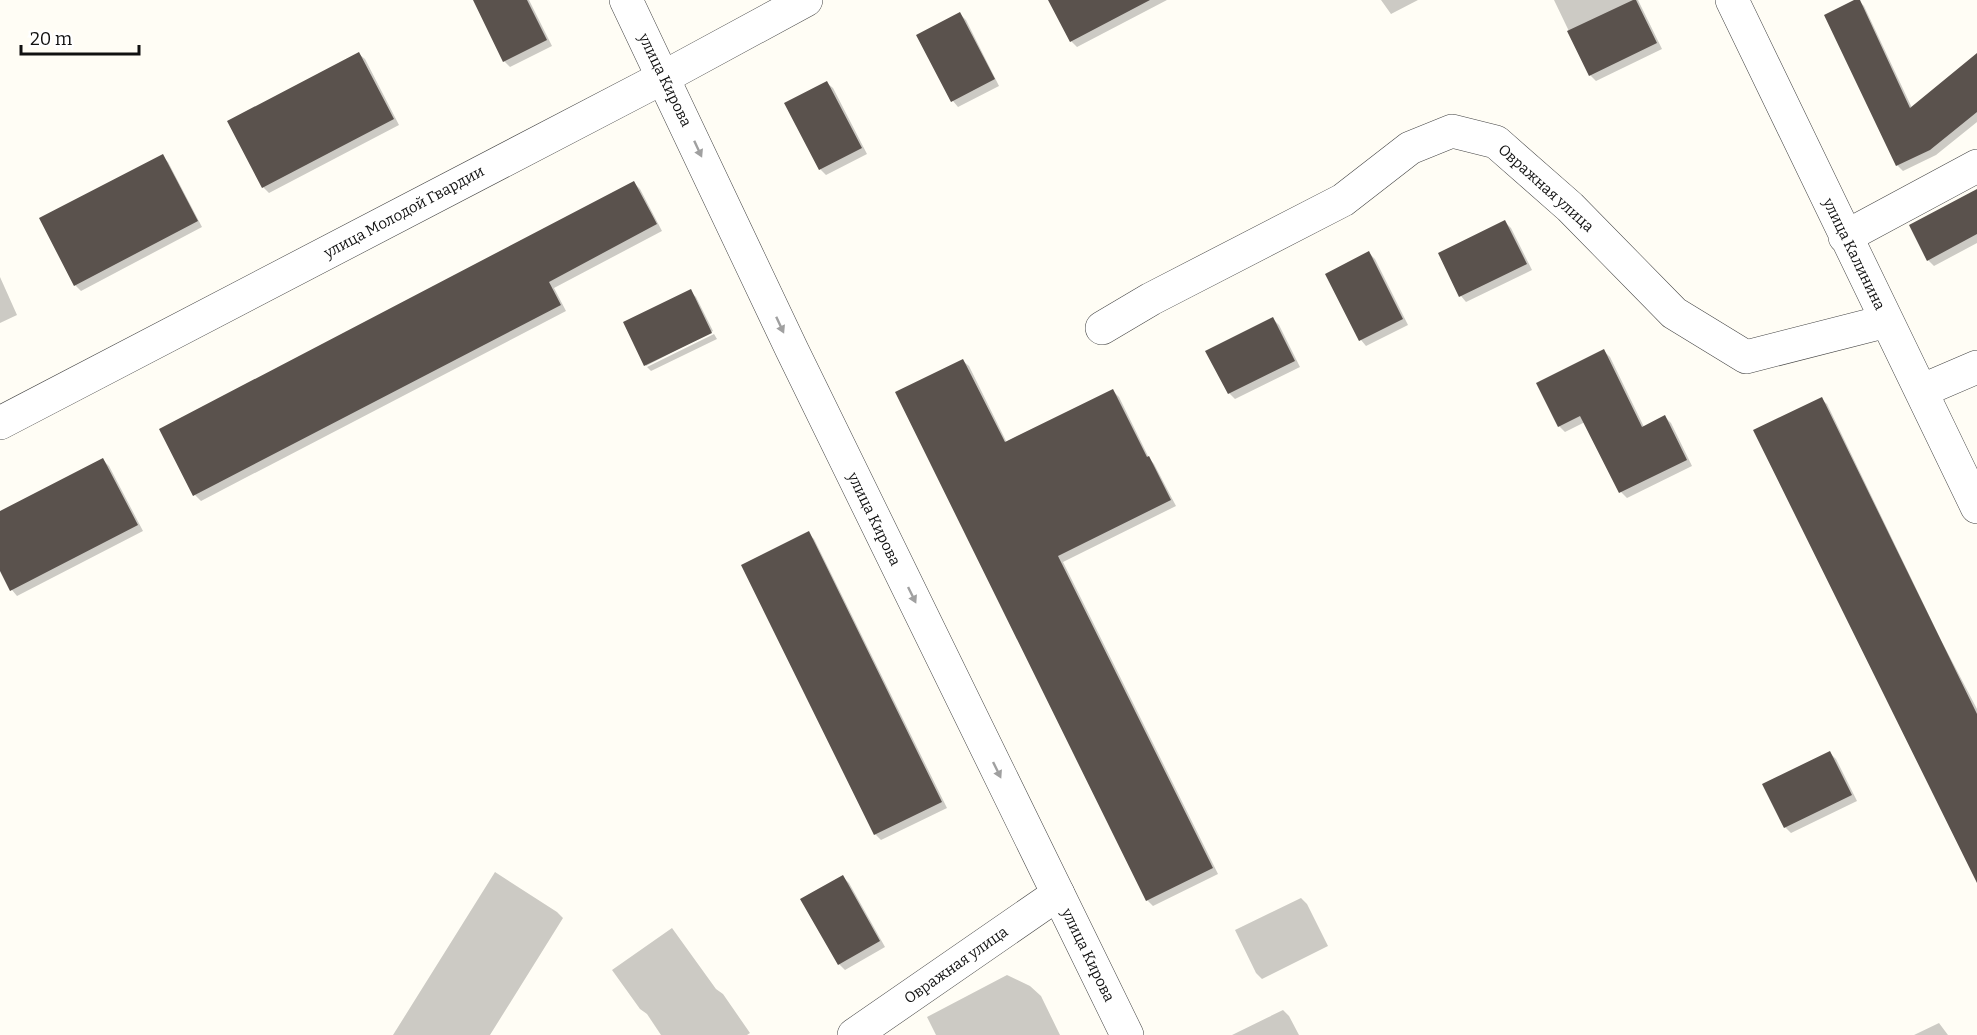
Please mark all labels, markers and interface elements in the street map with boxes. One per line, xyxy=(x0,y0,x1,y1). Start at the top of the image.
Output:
scale bar xyxy=(21,18,140,56)
text: 20 m xyxy=(30,28,72,50)
street label: улица Кирова xyxy=(634,29,695,130)
one-way arrow xyxy=(693,140,702,157)
street label: Овражная улица xyxy=(1494,140,1598,236)
street label: улица Молодой Гвардии xyxy=(320,162,487,262)
street label: улица Калинина xyxy=(1819,194,1889,313)
one-way arrow xyxy=(775,317,785,335)
street label: улица Кирова xyxy=(843,468,904,569)
one-way arrow xyxy=(906,586,916,604)
one-way arrow xyxy=(992,761,1002,779)
street label: улица Кирова xyxy=(1057,904,1118,1005)
street label: Овражная улица xyxy=(901,922,1011,1008)

